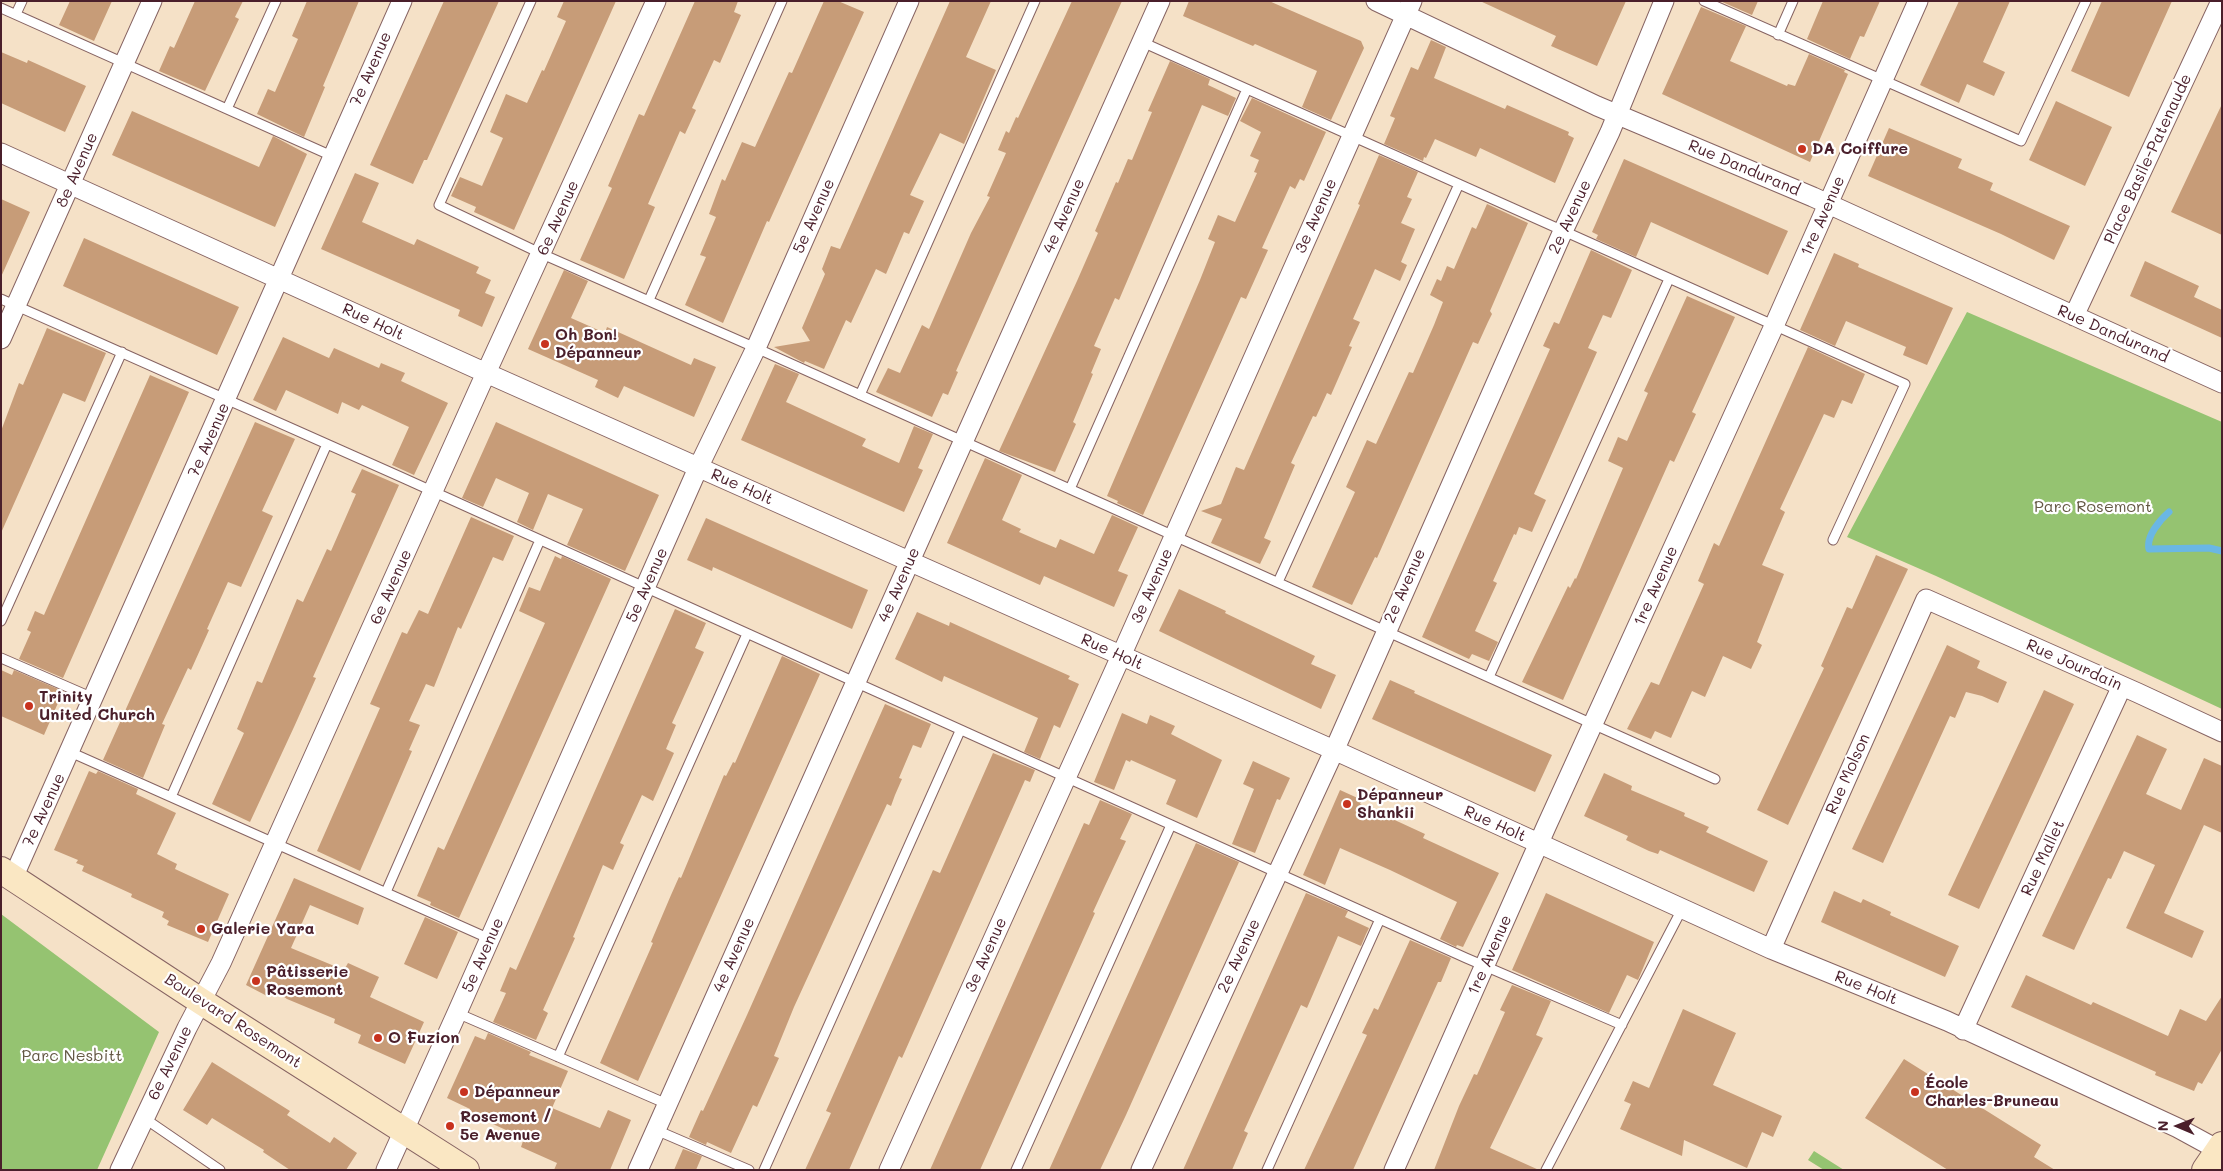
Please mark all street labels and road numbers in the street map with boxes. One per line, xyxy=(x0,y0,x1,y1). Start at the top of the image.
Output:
street label: 7e Avenue xyxy=(346,29,396,109)
street label: Place Basile-Patenaude xyxy=(2100,71,2196,247)
street label: 8e Avenue xyxy=(52,130,102,210)
street label: Rue Dandurand xyxy=(1685,136,1803,200)
street label: 1re Avenue xyxy=(1797,173,1849,259)
street label: 5e Avenue xyxy=(789,176,839,256)
street label: 4e Avenue xyxy=(1039,176,1089,256)
street label: 3e Avenue xyxy=(1291,176,1341,256)
street label: 2e Avenue xyxy=(1545,177,1595,257)
street label: 6e Avenue xyxy=(533,178,583,258)
street label: Rue Holt xyxy=(339,299,407,345)
street label: Rue Dandurand xyxy=(2054,301,2172,367)
street label: 7e Avenue xyxy=(184,400,234,480)
street label: Rue Holt xyxy=(708,465,776,509)
street label: 1re Avenue xyxy=(1630,543,1682,629)
street label: 5e Avenue xyxy=(622,545,672,625)
street label: 4e Avenue xyxy=(874,545,924,625)
street label: 3e Avenue xyxy=(1127,546,1177,626)
street label: 2e Avenue xyxy=(1380,546,1430,626)
street label: 6e Avenue xyxy=(366,547,416,627)
street label: Rue Holt xyxy=(1078,630,1146,674)
street label: Rue Jourdain xyxy=(2023,635,2125,695)
street label: Rue Molson xyxy=(1822,731,1874,817)
street label: 7e Avenue xyxy=(19,770,69,850)
street label: Rue Holt xyxy=(1461,802,1529,846)
street label: Rue Mallet xyxy=(2017,817,2069,899)
street label: 1re Avenue xyxy=(1464,912,1516,998)
street label: 5e Avenue xyxy=(458,915,508,995)
street label: 4e Avenue xyxy=(709,915,759,995)
street label: 3e Avenue xyxy=(961,915,1011,995)
street label: 2e Avenue xyxy=(1214,916,1264,996)
street label: Rue Holt xyxy=(1832,967,1900,1009)
street label: Boulevard Rosemont xyxy=(161,970,305,1072)
street label: 6e Avenue xyxy=(144,1023,196,1103)

